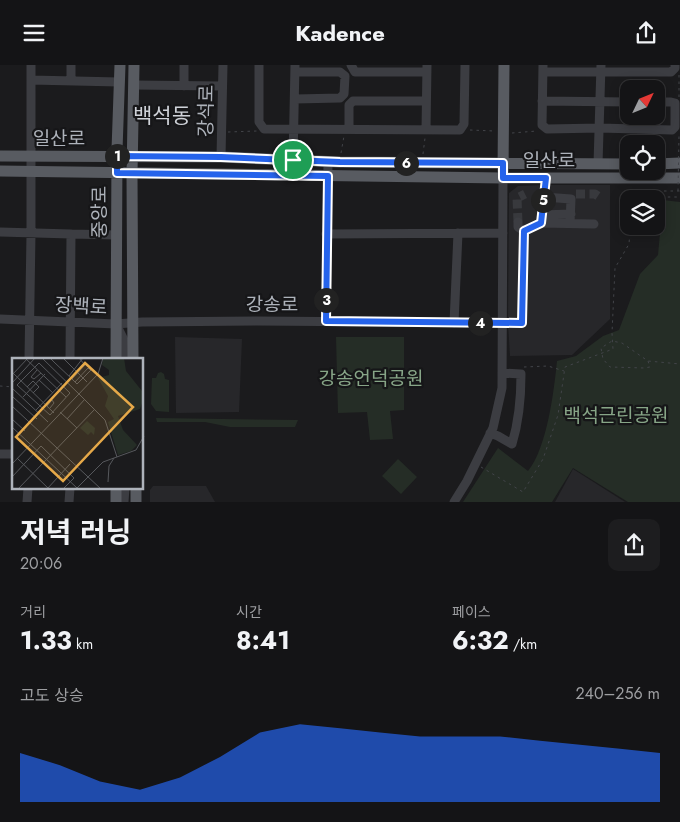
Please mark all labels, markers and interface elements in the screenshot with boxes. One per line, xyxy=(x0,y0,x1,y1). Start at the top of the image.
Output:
text: Kadence xyxy=(295,17,385,49)
icon: menu xyxy=(20,19,48,47)
icon: share xyxy=(632,19,660,47)
north arrow xyxy=(620,80,665,125)
map controls xyxy=(620,80,665,235)
street label: 강석로 xyxy=(192,85,220,137)
district label: 백석동 xyxy=(133,101,191,131)
street label: 일산로 xyxy=(33,125,85,152)
button: locate xyxy=(620,135,665,180)
pin xyxy=(272,139,314,181)
pin: 1 xyxy=(104,143,130,169)
text: 1 xyxy=(114,146,121,166)
icon: arrive xyxy=(279,146,307,174)
street label: 일산로 xyxy=(523,147,575,174)
pin: 6 xyxy=(394,151,418,175)
text: 6 xyxy=(402,153,411,173)
street label: 중앙로 xyxy=(86,186,113,238)
pin: 5 xyxy=(530,187,556,213)
text: 5 xyxy=(539,190,548,210)
button: layers xyxy=(620,190,665,235)
pin: 3 xyxy=(314,287,338,313)
text: 3 xyxy=(322,290,331,310)
street label: 장백로 xyxy=(54,291,108,321)
street label: 강송로 xyxy=(246,291,298,318)
pin: 4 xyxy=(468,311,492,335)
text: 4 xyxy=(476,313,485,333)
inset map xyxy=(12,358,144,489)
park label: 강송언덕공원 xyxy=(319,365,423,392)
park label: 백석근린공원 xyxy=(564,402,668,429)
text: 저녁 러닝 xyxy=(20,512,131,553)
button: share xyxy=(608,519,660,571)
text: 20:06 xyxy=(20,552,62,575)
text: 거리 xyxy=(20,602,46,622)
text: 시간 xyxy=(236,602,262,622)
text: 페이스 xyxy=(452,602,491,622)
text: 1.33 xyxy=(20,622,72,658)
text: 8:41 xyxy=(236,622,290,658)
text: 6:32 xyxy=(452,622,509,658)
text: km xyxy=(72,634,93,654)
text: /km xyxy=(509,634,537,654)
text: 240–256 m xyxy=(576,682,660,705)
text: 고도 상승 xyxy=(20,684,84,707)

